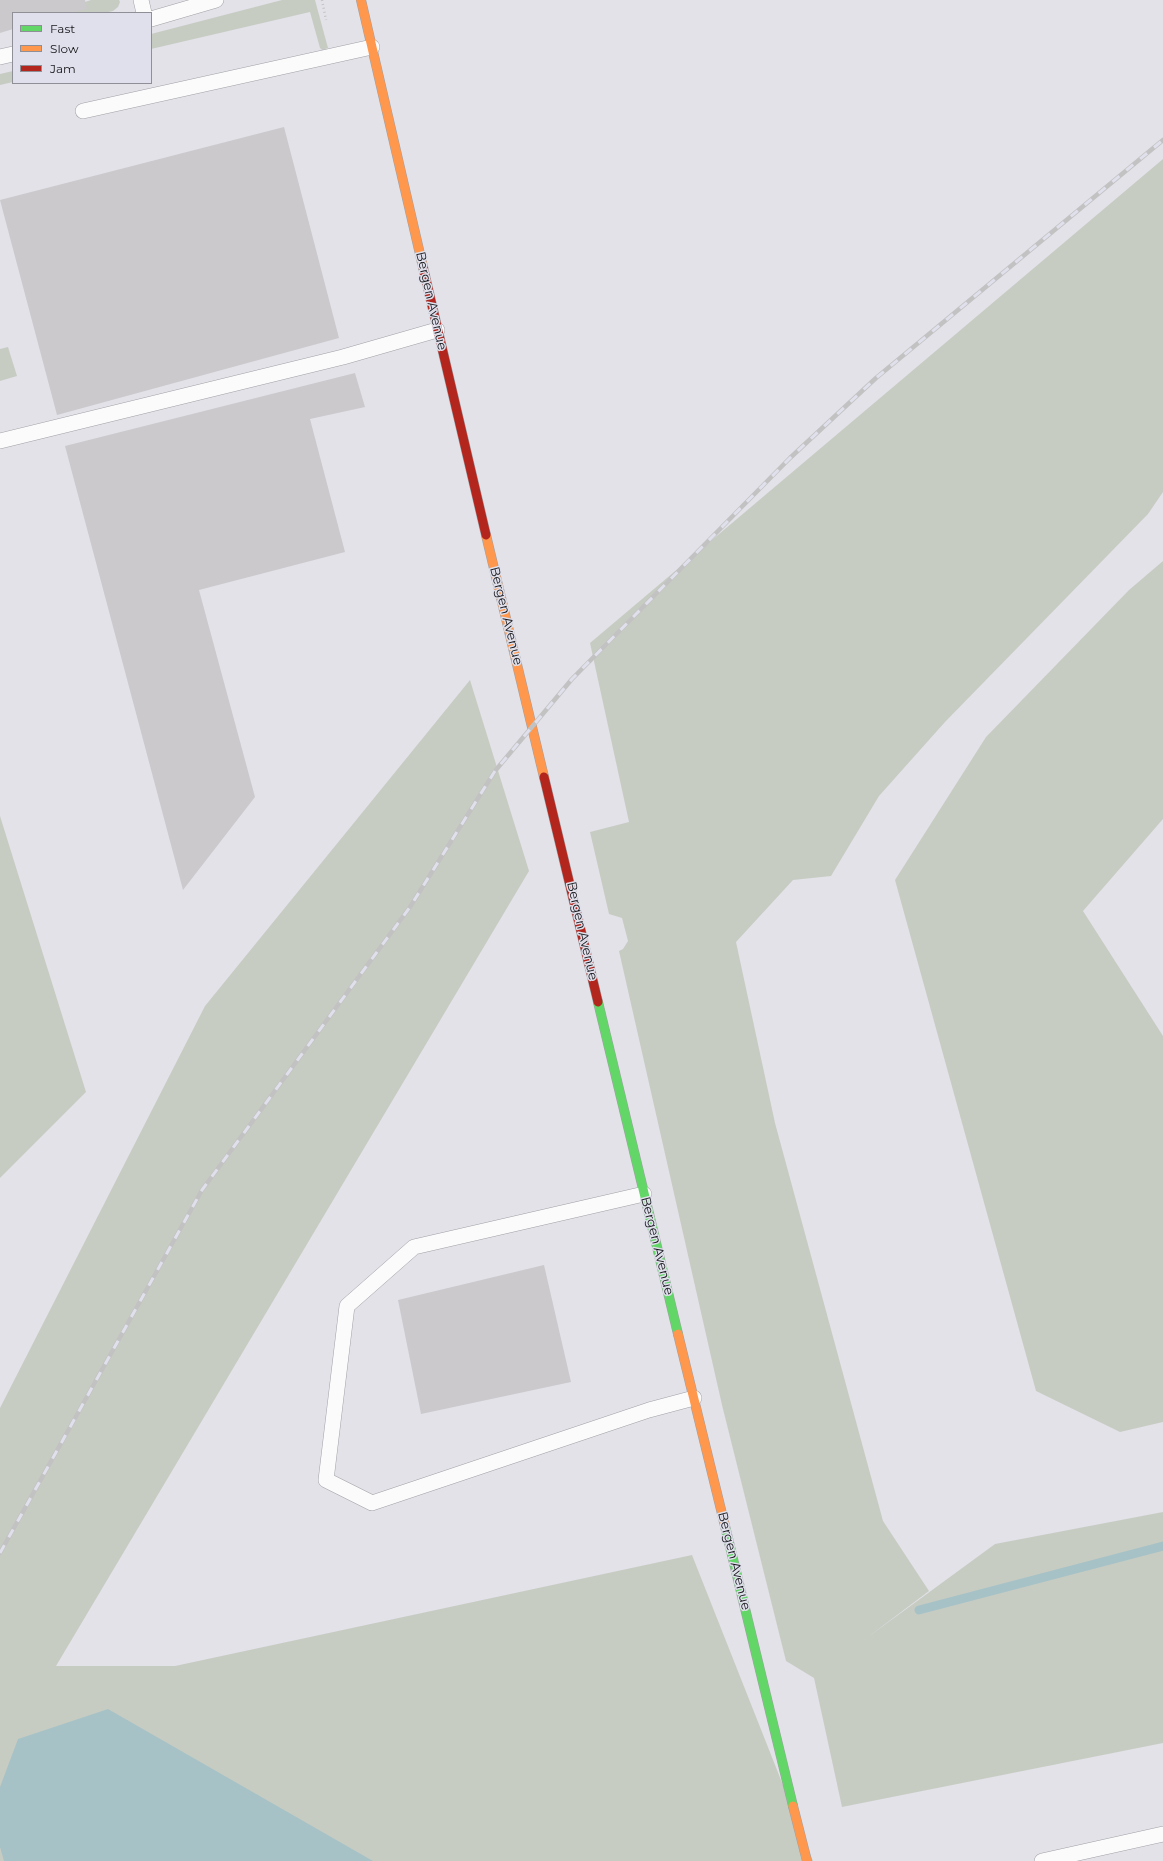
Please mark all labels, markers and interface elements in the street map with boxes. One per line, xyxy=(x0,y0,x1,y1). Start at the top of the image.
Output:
legend xyxy=(12,12,152,84)
text: Fast xyxy=(50,21,75,36)
text: Slow xyxy=(50,41,79,56)
text: Jam xyxy=(50,61,76,76)
street label: Bergen Avenue xyxy=(412,250,450,352)
street label: Bergen Avenue xyxy=(486,565,526,667)
street label: Bergen Avenue xyxy=(563,880,601,982)
street label: Bergen Avenue xyxy=(637,1195,677,1297)
street label: Bergen Avenue xyxy=(714,1510,754,1612)

